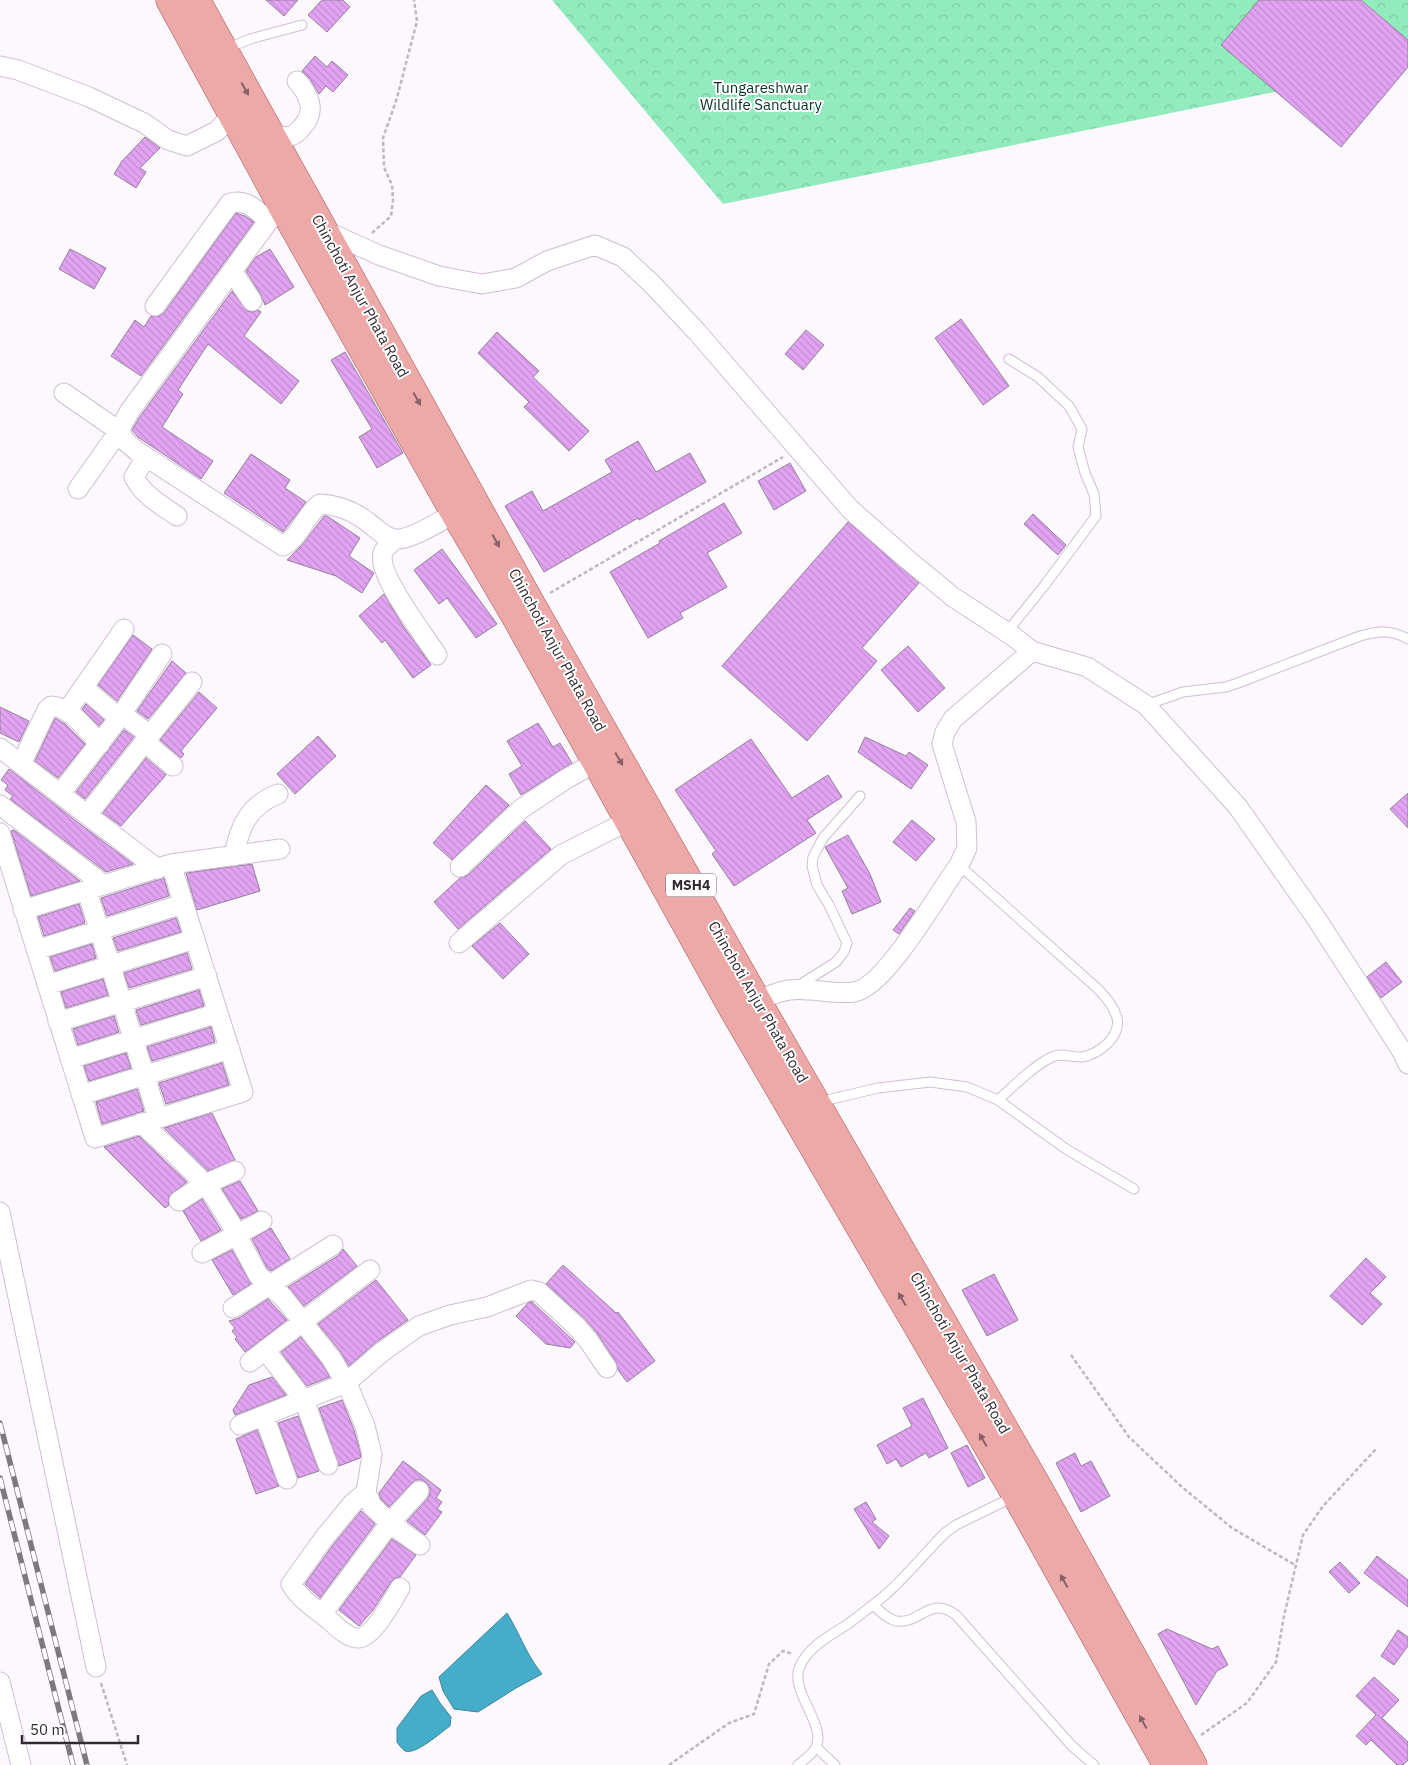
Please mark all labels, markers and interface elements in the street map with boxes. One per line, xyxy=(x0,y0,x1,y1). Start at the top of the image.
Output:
park label: Tungareshwar Wildlife Sanctuary xyxy=(700,78,823,114)
one-way arrow xyxy=(240,82,249,95)
street label: Chinchoti Anjur Phata Road xyxy=(308,211,413,381)
one-way arrow xyxy=(413,392,421,406)
one-way arrow xyxy=(492,534,500,548)
street label: Chinchoti Anjur Phata Road xyxy=(505,565,610,735)
one-way arrow xyxy=(615,751,623,766)
road number: MSH4 xyxy=(666,874,716,896)
street label: Chinchoti Anjur Phata Road xyxy=(704,918,813,1086)
street label: Chinchoti Anjur Phata Road xyxy=(906,1269,1015,1437)
one-way arrow xyxy=(897,1292,906,1306)
one-way arrow xyxy=(979,1433,988,1446)
one-way arrow xyxy=(1059,1574,1068,1587)
scale bar xyxy=(22,1712,139,1744)
one-way arrow xyxy=(1139,1715,1147,1730)
text: 50 m xyxy=(30,1720,65,1739)

